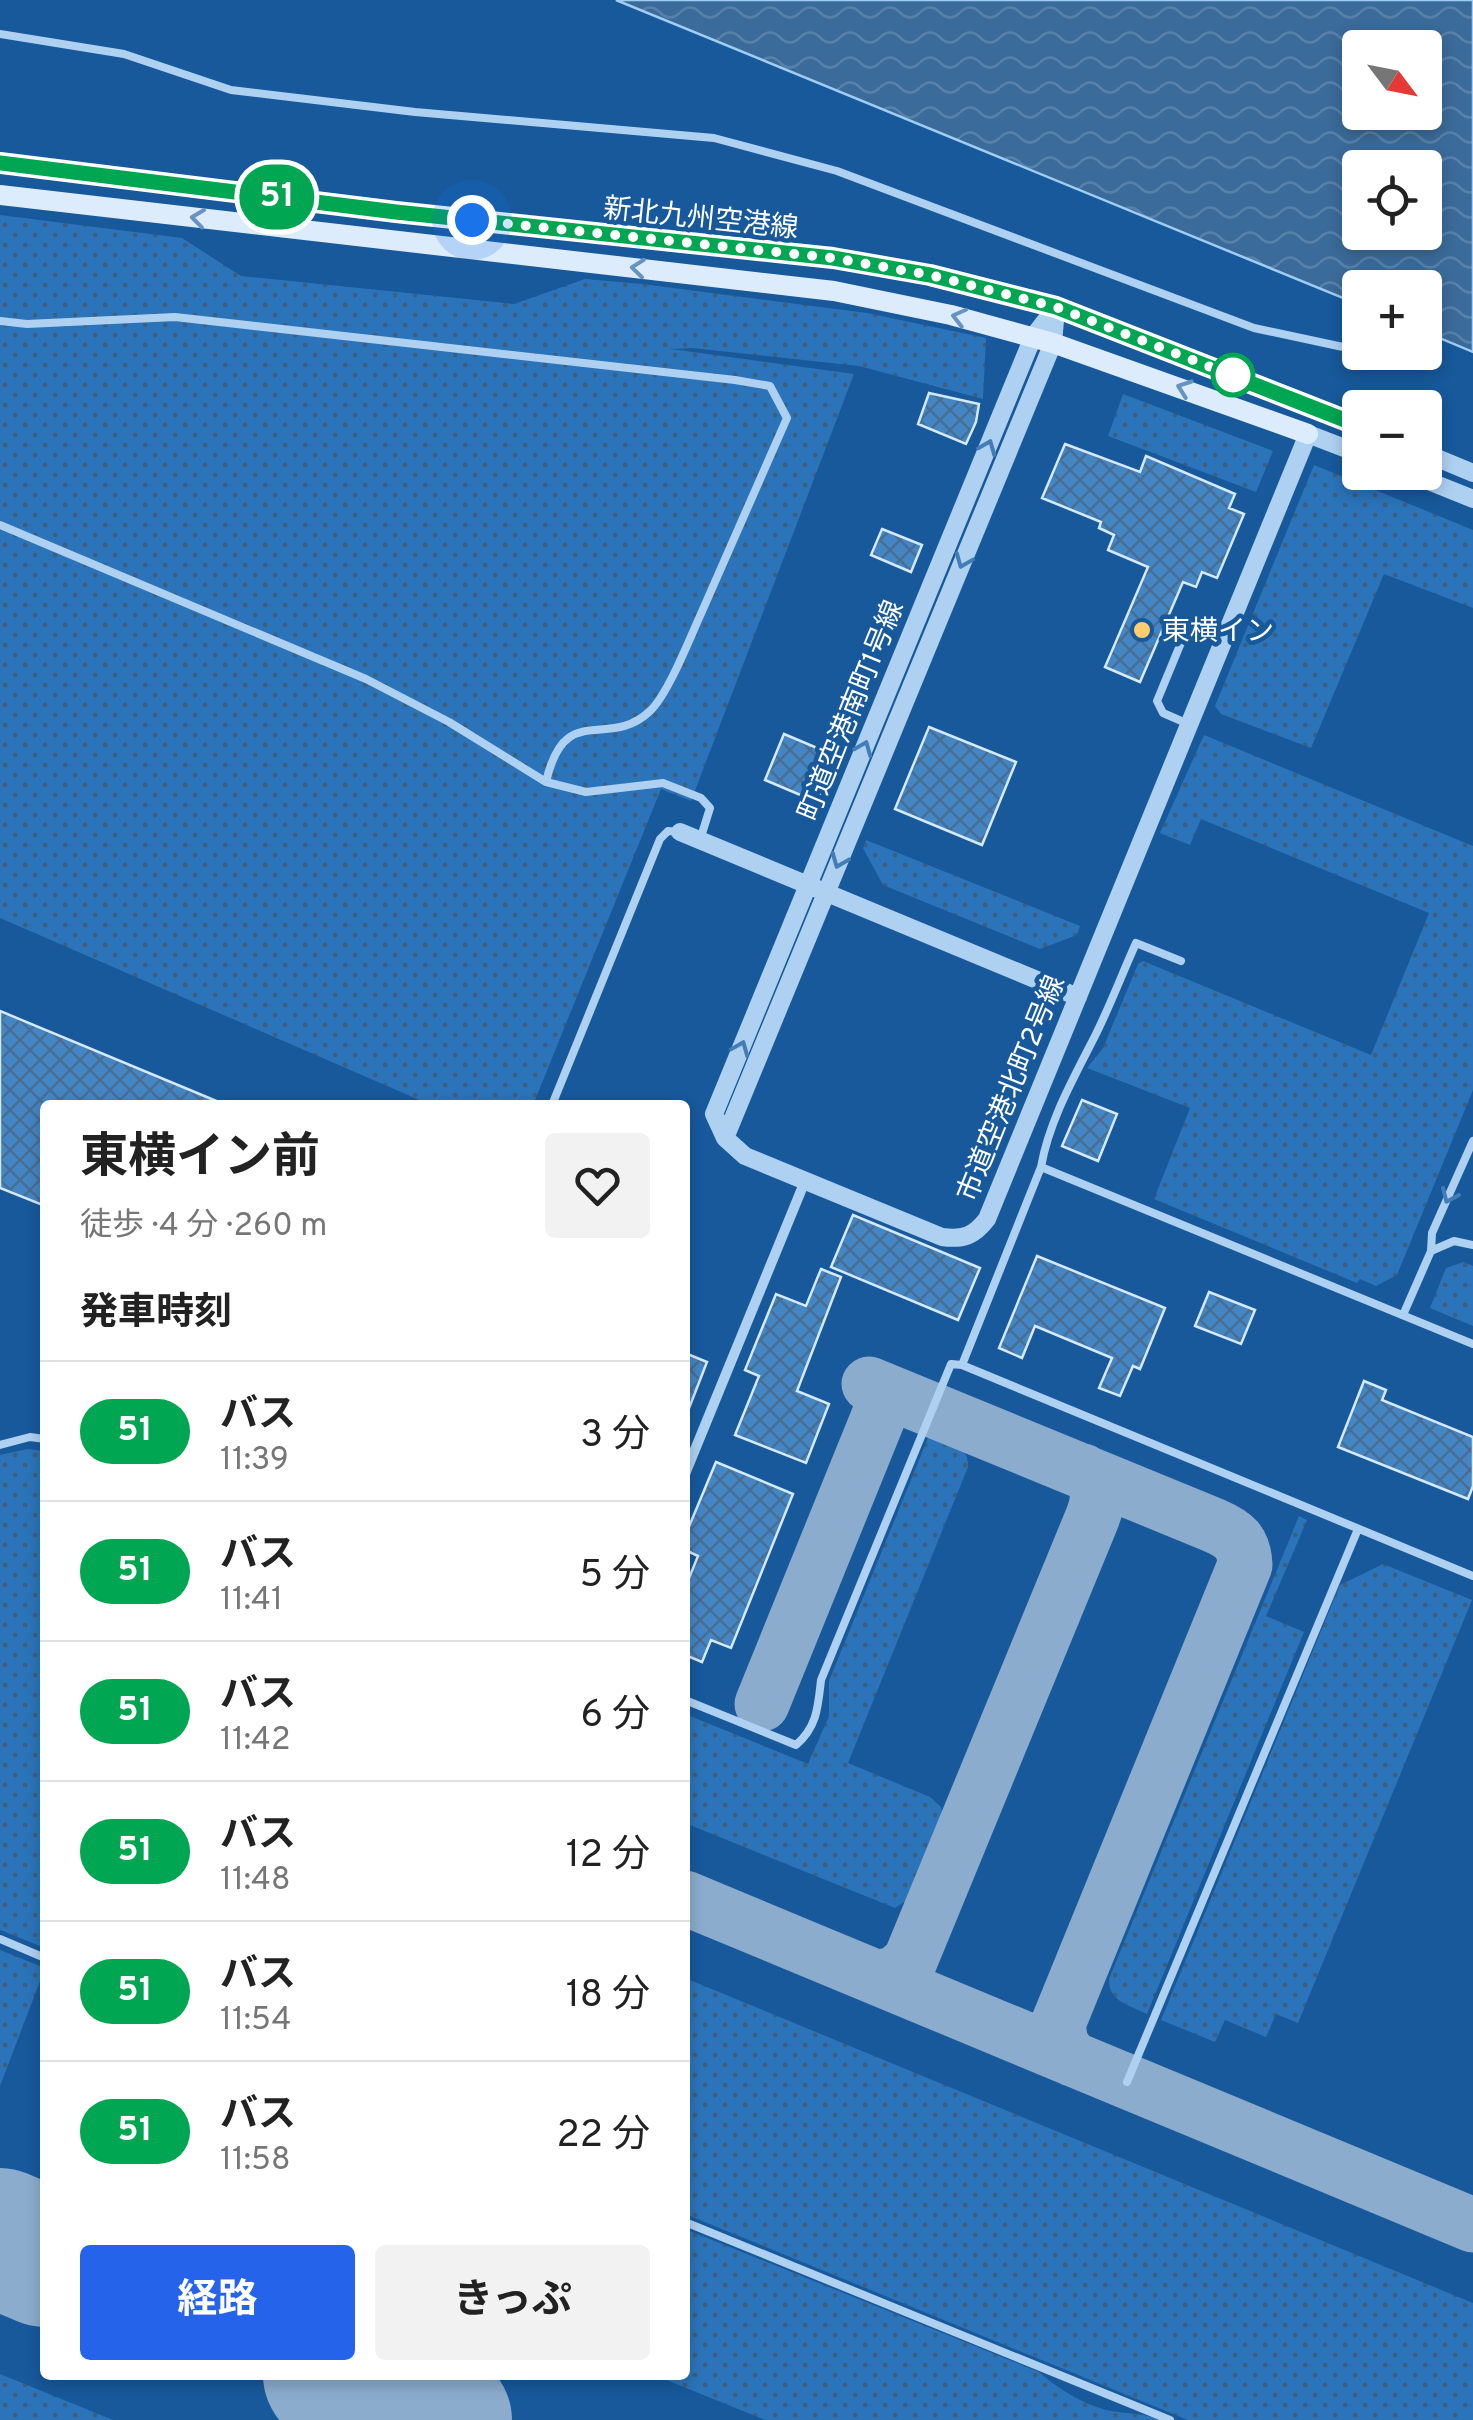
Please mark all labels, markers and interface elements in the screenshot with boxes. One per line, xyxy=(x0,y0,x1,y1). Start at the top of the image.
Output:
north arrow xyxy=(1342,30,1442,130)
map controls xyxy=(1342,30,1442,490)
button: locate xyxy=(1342,150,1442,250)
line badge: 51 xyxy=(232,164,322,230)
text: 51 xyxy=(259,175,295,219)
street label: 新北九州空港線 xyxy=(601,192,800,248)
your location xyxy=(447,195,497,245)
one-way arrow xyxy=(190,208,206,229)
one-way arrow xyxy=(630,258,646,279)
button: + xyxy=(1342,270,1442,370)
one-way arrow xyxy=(951,308,968,329)
unlabelled marker xyxy=(1212,354,1254,396)
one-way arrow xyxy=(1176,380,1194,400)
button: − xyxy=(1342,390,1442,490)
one-way arrow xyxy=(976,440,996,458)
one-way arrow xyxy=(954,551,974,569)
street label: 町道空港南町1号線 xyxy=(792,596,913,827)
place label: 東横イン xyxy=(1162,615,1274,651)
marker: 東横イン xyxy=(1131,619,1153,641)
one-way arrow xyxy=(852,740,872,758)
one-way arrow xyxy=(830,852,850,869)
street label: 市道空港北町2号線 xyxy=(951,971,1075,1208)
one-way arrow xyxy=(729,1041,749,1058)
text: 東横イン前 xyxy=(80,1130,320,1190)
button: heart xyxy=(545,1133,650,1238)
one-way arrow xyxy=(1441,1185,1461,1203)
text: 徒歩 · 4 分 · 260 m xyxy=(80,1207,327,1247)
text: 発車時刻 xyxy=(80,1290,232,1339)
text: バス xyxy=(220,1392,296,1441)
text: 51 xyxy=(117,1409,153,1453)
text: 3 分 xyxy=(580,1412,650,1461)
text: 11:39 xyxy=(220,1441,289,1481)
text: バス xyxy=(220,1532,296,1581)
text: 51 xyxy=(117,1549,153,1593)
text: 5 分 xyxy=(579,1552,650,1601)
text: 11:41 xyxy=(220,1581,283,1621)
text: バス xyxy=(220,1672,296,1721)
text: 51 xyxy=(117,1689,153,1733)
text: 6 分 xyxy=(580,1692,650,1741)
text: 11:42 xyxy=(220,1721,291,1761)
text: バス xyxy=(220,1812,296,1861)
text: 51 xyxy=(117,1829,153,1873)
text: 12 分 xyxy=(566,1832,650,1881)
text: 11:48 xyxy=(220,1861,291,1901)
text: バス xyxy=(220,1952,296,2001)
text: 51 xyxy=(117,1969,153,2013)
text: 18 分 xyxy=(566,1972,650,2021)
text: 11:54 xyxy=(220,2001,291,2041)
text: バス xyxy=(220,2092,296,2141)
text: 51 xyxy=(117,2109,153,2153)
text: 22 分 xyxy=(557,2112,650,2161)
text: 11:58 xyxy=(220,2141,291,2181)
button: 経路 xyxy=(80,2245,355,2360)
button: きっぷ xyxy=(375,2245,650,2360)

